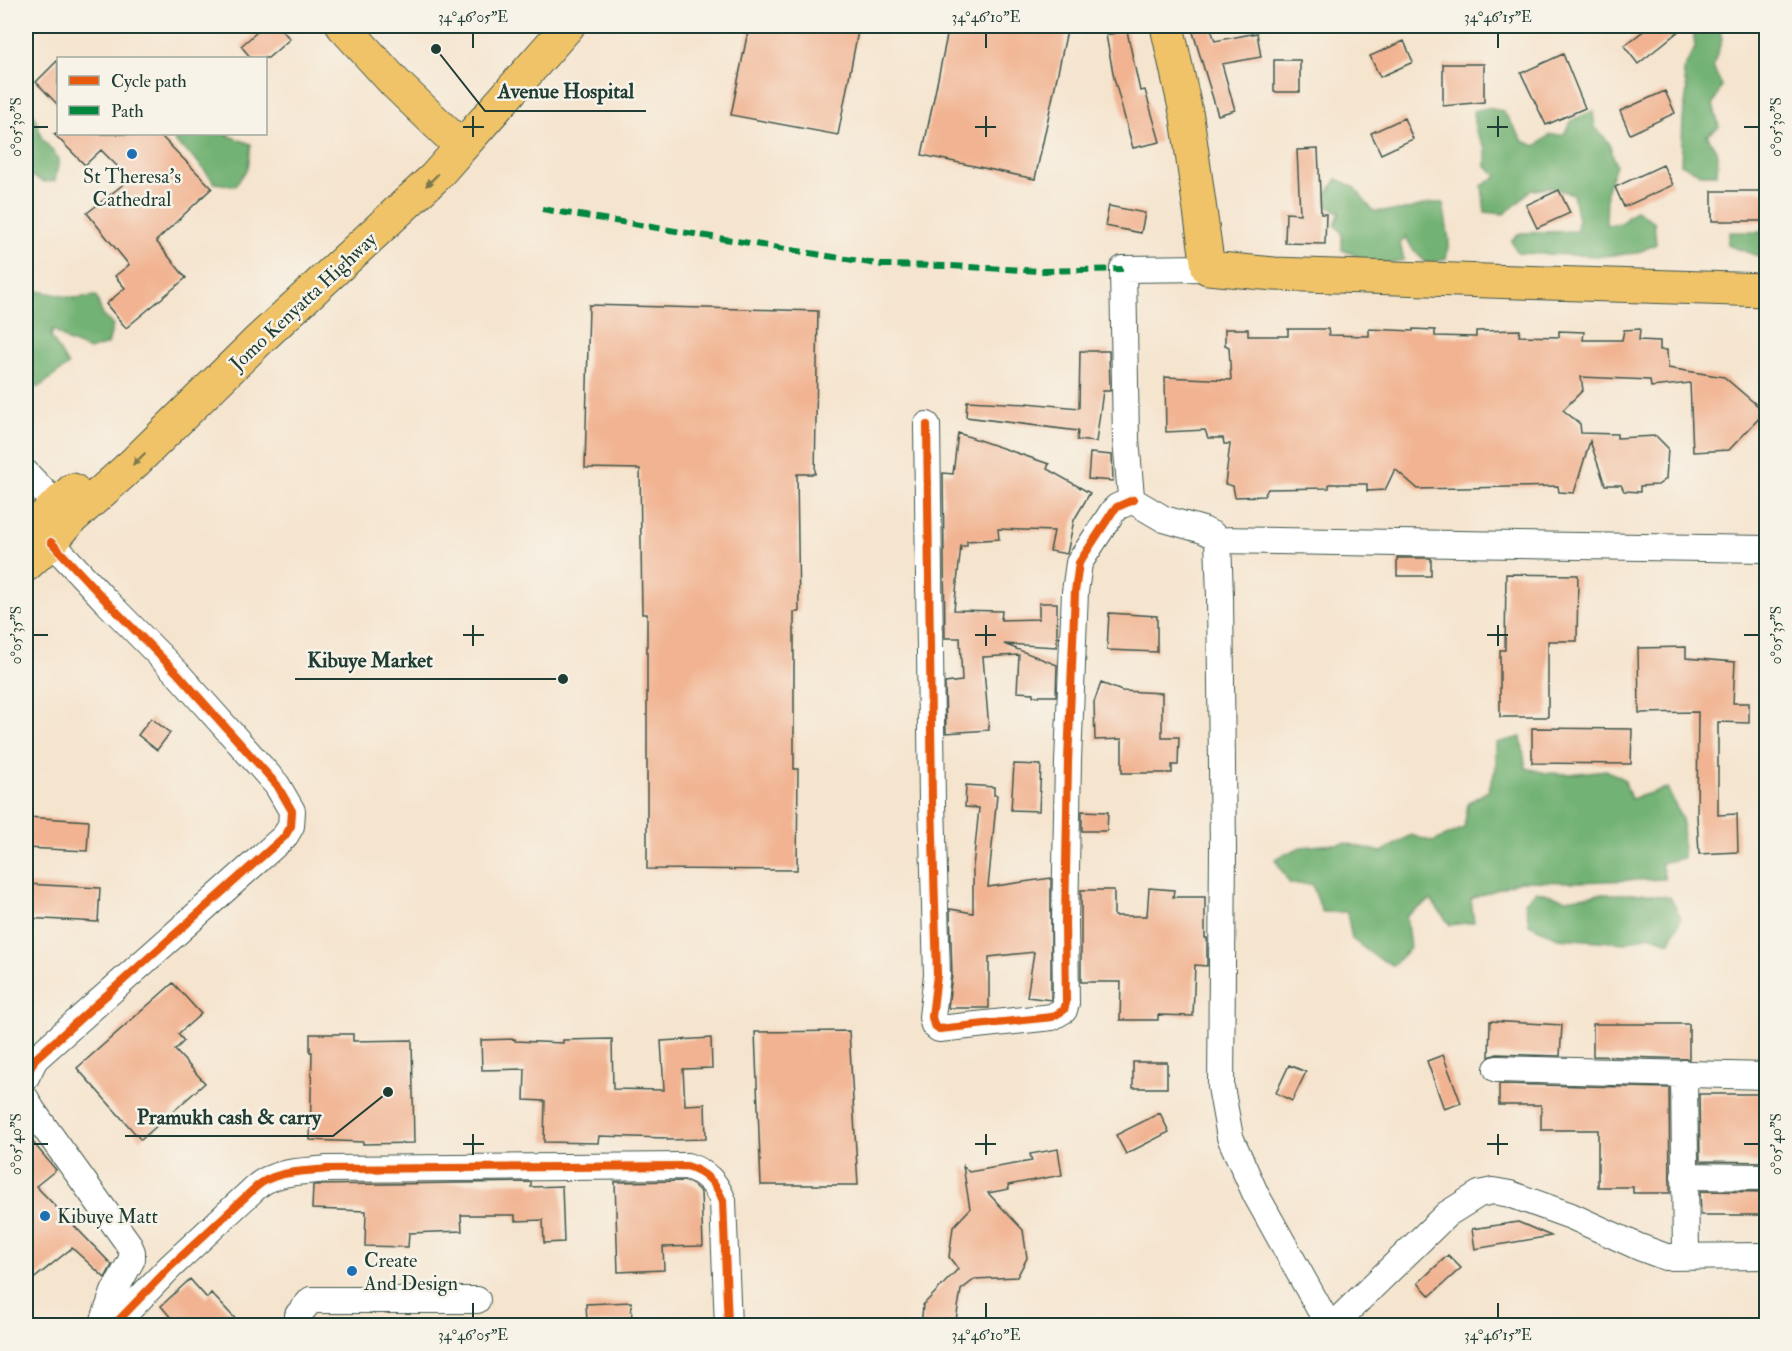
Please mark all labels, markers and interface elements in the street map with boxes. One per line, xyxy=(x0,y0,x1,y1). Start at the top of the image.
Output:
text: 34°46'05"E xyxy=(438,8,508,27)
text: 34°46'10"E xyxy=(952,8,1021,27)
text: 34°46'15"E xyxy=(1464,8,1532,27)
legend xyxy=(57,57,267,135)
text: Cycle path xyxy=(111,70,187,93)
callout: Avenue Hospital xyxy=(485,72,646,111)
text: Avenue Hospital xyxy=(497,78,635,105)
text: 0°05'30"S xyxy=(7,97,26,157)
text: 0°05'30"S xyxy=(1767,97,1786,157)
text: Path xyxy=(111,100,144,123)
marker: St Theresa's Cathedral xyxy=(125,147,139,161)
place label: St Theresa's Cathedral xyxy=(83,164,181,212)
one-way arrow xyxy=(426,172,440,186)
street label: Jomo Kenyatta Highway xyxy=(224,226,383,377)
one-way arrow xyxy=(132,451,146,465)
text: 0°05'35"S xyxy=(7,606,26,664)
text: 0°05'35"S xyxy=(1767,606,1786,664)
callout: Kibuye Market xyxy=(295,640,444,679)
text: Kibuye Market xyxy=(307,647,433,674)
callout: Pramukh cash & carry xyxy=(125,1097,333,1136)
text: Pramukh cash & carry xyxy=(137,1104,322,1131)
text: 0°05'40"S xyxy=(7,1113,26,1175)
text: 0°05'40"S xyxy=(1767,1113,1786,1175)
place label: Kibuye Matt xyxy=(57,1204,158,1229)
marker: Kibuye Matt xyxy=(38,1209,52,1223)
place label: Create And Design xyxy=(363,1248,458,1296)
marker: Create And Design xyxy=(345,1264,359,1278)
text: 34°46'05"E xyxy=(438,1326,508,1345)
text: 34°46'10"E xyxy=(952,1326,1021,1345)
text: 34°46'15"E xyxy=(1464,1326,1532,1345)

